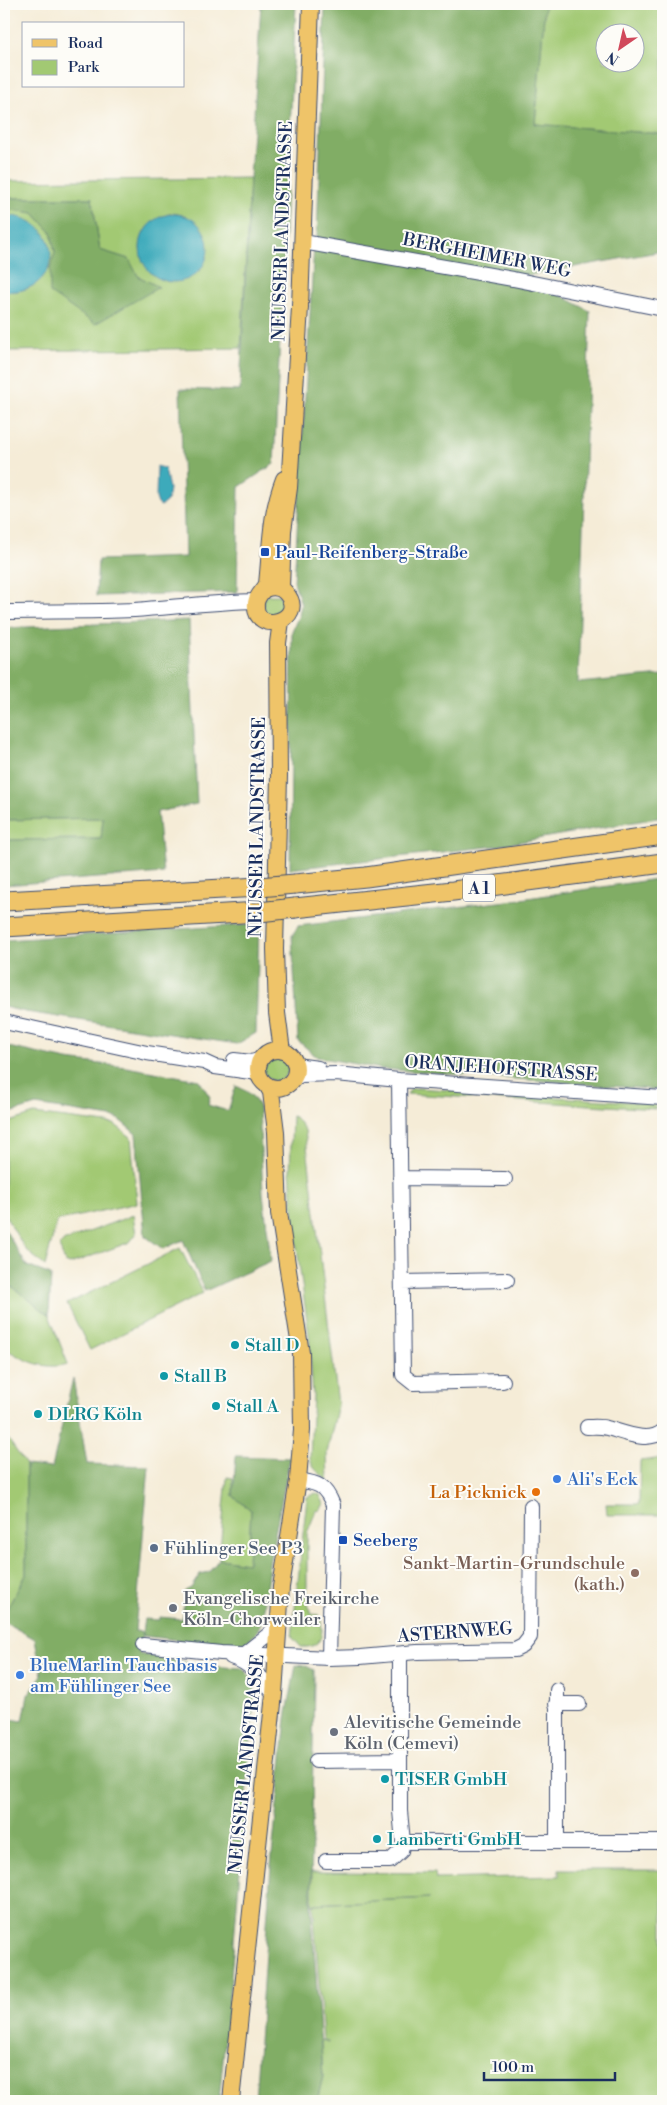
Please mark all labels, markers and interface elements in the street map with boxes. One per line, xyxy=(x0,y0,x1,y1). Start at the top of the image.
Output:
legend xyxy=(22,22,185,88)
north arrow xyxy=(594,22,644,72)
text: Road xyxy=(68,34,103,53)
text: N xyxy=(604,47,623,69)
text: Park xyxy=(68,58,100,77)
street label: NEUSSER LANDSTRASSE xyxy=(267,120,298,342)
street label: BERGHEIMER WEG xyxy=(400,228,574,283)
place label: Paul-Reifenberg-Straße xyxy=(275,541,468,564)
marker: Paul-Reifenberg-Straße xyxy=(259,546,271,558)
street label: NEUSSER LANDSTRASSE xyxy=(244,717,271,937)
road number: A 1 xyxy=(463,874,495,901)
street label: ORANJEHOFSTRASSE xyxy=(404,1050,598,1087)
place label: Stall D xyxy=(245,1334,299,1357)
marker: Stall D xyxy=(229,1339,241,1351)
place label: Stall B xyxy=(174,1365,227,1388)
marker: Stall B xyxy=(158,1370,170,1382)
place label: Stall A xyxy=(226,1395,279,1418)
marker: Stall A xyxy=(210,1400,222,1412)
place label: DLRG Köln xyxy=(48,1403,143,1426)
marker: DLRG Köln xyxy=(32,1408,44,1420)
place label: Ali's Eck xyxy=(566,1468,639,1491)
marker: Ali's Eck xyxy=(551,1473,563,1485)
place label: La Picknick xyxy=(429,1481,528,1504)
marker: La Picknick xyxy=(530,1486,542,1498)
place label: Seeberg xyxy=(353,1529,418,1552)
marker: Seeberg xyxy=(337,1534,349,1546)
place label: Fühlinger See P3 xyxy=(164,1537,303,1560)
marker: Fühlinger See P3 xyxy=(148,1542,160,1554)
place label: Sankt-Martin-Grundschule (kath.) xyxy=(403,1552,625,1596)
marker: Sankt-Martin-Grundschule (kath.) xyxy=(629,1567,641,1579)
place label: Evangelische Freikirche Köln-Chorweiler xyxy=(183,1587,379,1631)
marker: Evangelische Freikirche Köln-Chorweiler xyxy=(167,1602,179,1614)
street label: ASTERNWEG xyxy=(396,1617,514,1648)
street label: NEUSSER LANDSTRASSE xyxy=(224,1653,269,1875)
place label: BlueMarlin Tauchbasis am Fühlinger See xyxy=(29,1654,217,1698)
marker: BlueMarlin Tauchbasis am Fühlinger See xyxy=(14,1669,26,1681)
place label: Alevitische Gemeinde Köln (Cemevi) xyxy=(343,1711,521,1755)
marker: Alevitische Gemeinde Köln (Cemevi) xyxy=(328,1726,340,1738)
place label: TISER GmbH xyxy=(395,1768,508,1791)
marker: TISER GmbH xyxy=(379,1773,391,1785)
place label: Lamberti GmbH xyxy=(387,1828,522,1851)
marker: Lamberti GmbH xyxy=(371,1833,383,1845)
scale bar xyxy=(484,2050,616,2082)
text: 100 m xyxy=(492,2058,534,2077)

